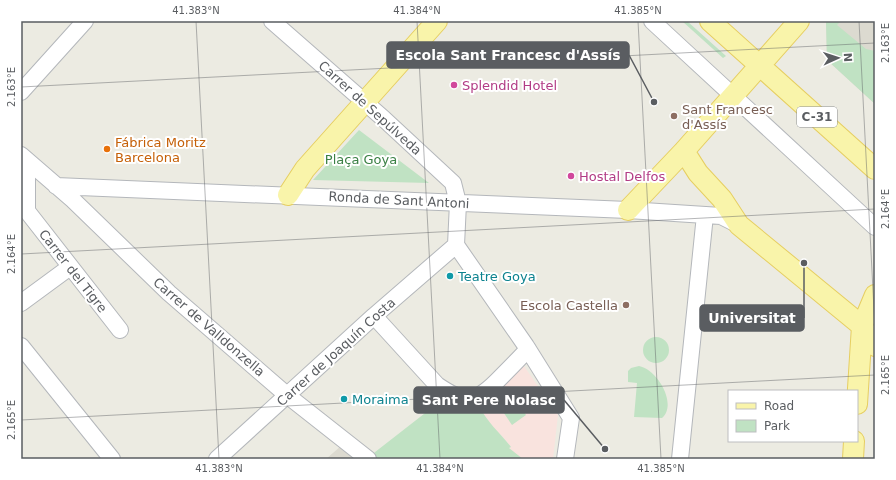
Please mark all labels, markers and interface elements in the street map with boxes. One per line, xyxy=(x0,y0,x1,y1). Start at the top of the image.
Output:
text: 41.383°N xyxy=(172,5,220,16)
text: 41.384°N xyxy=(393,5,441,16)
text: 41.385°N xyxy=(614,5,662,16)
text: 2.163°E xyxy=(880,23,891,63)
north arrow xyxy=(818,38,858,78)
callout: Escola Sant Francesc d'Assís xyxy=(387,42,629,68)
text: Escola Sant Francesc d'Assís xyxy=(395,47,621,63)
text: N xyxy=(841,53,854,62)
street label: Carrer de Sepúlveda xyxy=(315,58,425,158)
text: 2.163°E xyxy=(6,67,17,107)
place label: Splendid Hotel xyxy=(462,78,557,93)
marker: Splendid Hotel xyxy=(449,80,459,90)
place label: Sant Francesc d'Assís xyxy=(682,102,773,132)
road number: C-31 xyxy=(797,107,837,127)
marker: Sant Francesc d'Assís xyxy=(669,111,679,121)
place label: Fábrica Moritz Barcelona xyxy=(115,135,206,165)
marker: Fábrica Moritz Barcelona xyxy=(102,144,112,154)
park label: Plaça Goya xyxy=(325,152,397,167)
place label: Hostal Delfos xyxy=(579,169,665,184)
marker: Hostal Delfos xyxy=(566,171,576,181)
street label: Ronda de Sant Antoni xyxy=(328,189,470,211)
text: 2.164°E xyxy=(880,189,891,229)
street label: Carrer del Tigre xyxy=(36,227,110,315)
text: 2.164°E xyxy=(6,234,17,274)
place label: Teatre Goya xyxy=(457,269,536,284)
marker: Teatre Goya xyxy=(445,271,455,281)
street label: Carrer de Valldonzella xyxy=(150,275,268,379)
street label: Carrer de Joaquín Costa xyxy=(274,295,398,409)
place label: Escola Castella xyxy=(520,298,618,313)
marker: Escola Castella xyxy=(621,300,631,310)
callout: Universitat xyxy=(700,305,804,331)
text: Universitat xyxy=(708,310,796,326)
text: 2.165°E xyxy=(880,355,891,395)
callout: Sant Pere Nolasc xyxy=(414,387,564,413)
legend xyxy=(728,390,858,442)
place label: Moraima xyxy=(352,392,409,407)
text: Sant Pere Nolasc xyxy=(422,392,556,408)
marker: Moraima xyxy=(339,394,349,404)
text: Road xyxy=(764,399,794,413)
text: 2.165°E xyxy=(6,400,17,440)
text: Park xyxy=(764,419,790,433)
text: 41.383°N xyxy=(195,463,243,474)
text: 41.384°N xyxy=(416,463,464,474)
text: 41.385°N xyxy=(637,463,685,474)

